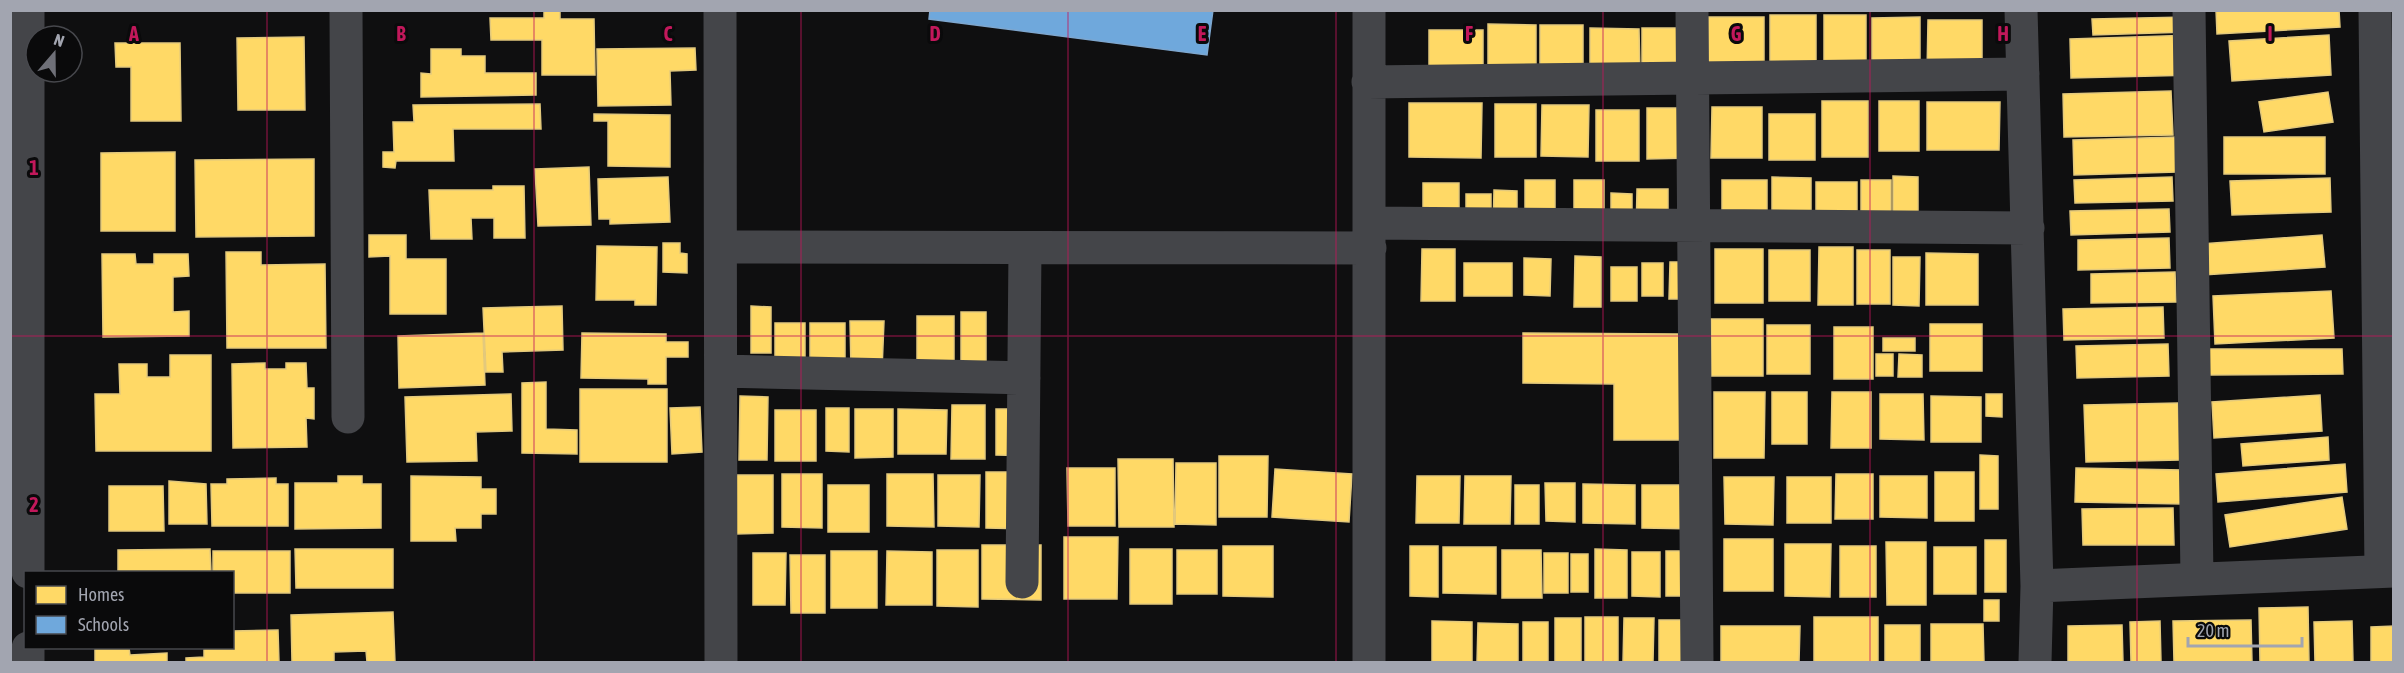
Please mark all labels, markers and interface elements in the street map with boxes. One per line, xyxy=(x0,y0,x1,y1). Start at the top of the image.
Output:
text: A xyxy=(128,22,139,45)
text: B xyxy=(396,22,406,45)
text: C xyxy=(664,22,673,45)
text: D xyxy=(929,22,941,45)
text: E xyxy=(1198,22,1207,45)
text: F xyxy=(1465,22,1473,45)
text: G xyxy=(1731,22,1742,45)
text: H xyxy=(1997,22,2009,45)
text: I xyxy=(2267,22,2273,45)
north arrow xyxy=(24,24,84,84)
text: N xyxy=(52,30,67,50)
text: 1 xyxy=(29,156,39,179)
text: 2 xyxy=(29,493,39,516)
legend xyxy=(24,571,234,649)
text: Homes xyxy=(78,584,124,605)
scale bar xyxy=(2188,610,2302,648)
text: Schools xyxy=(78,614,129,635)
text: 20 m xyxy=(2197,620,2229,641)

